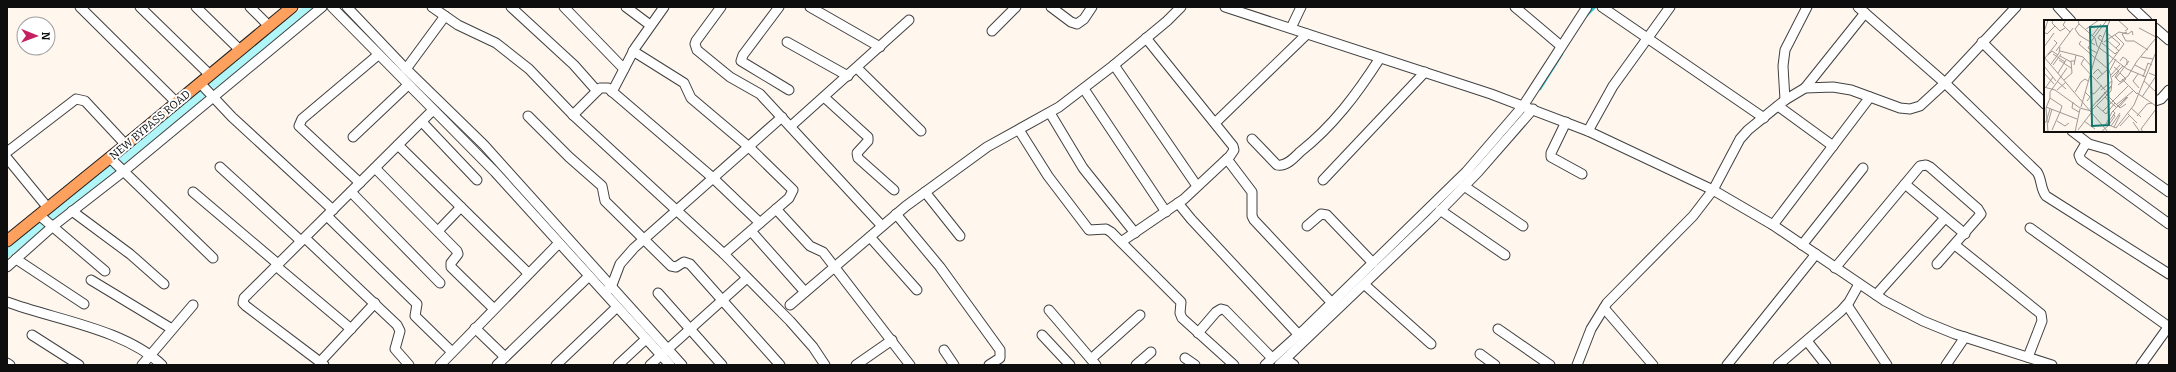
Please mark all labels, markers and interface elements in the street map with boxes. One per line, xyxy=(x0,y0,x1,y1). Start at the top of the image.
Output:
north arrow xyxy=(16,16,56,56)
inset map xyxy=(2044,20,2156,132)
text: N xyxy=(39,32,52,41)
street label: NEW BYPASS ROAD xyxy=(107,87,193,162)

